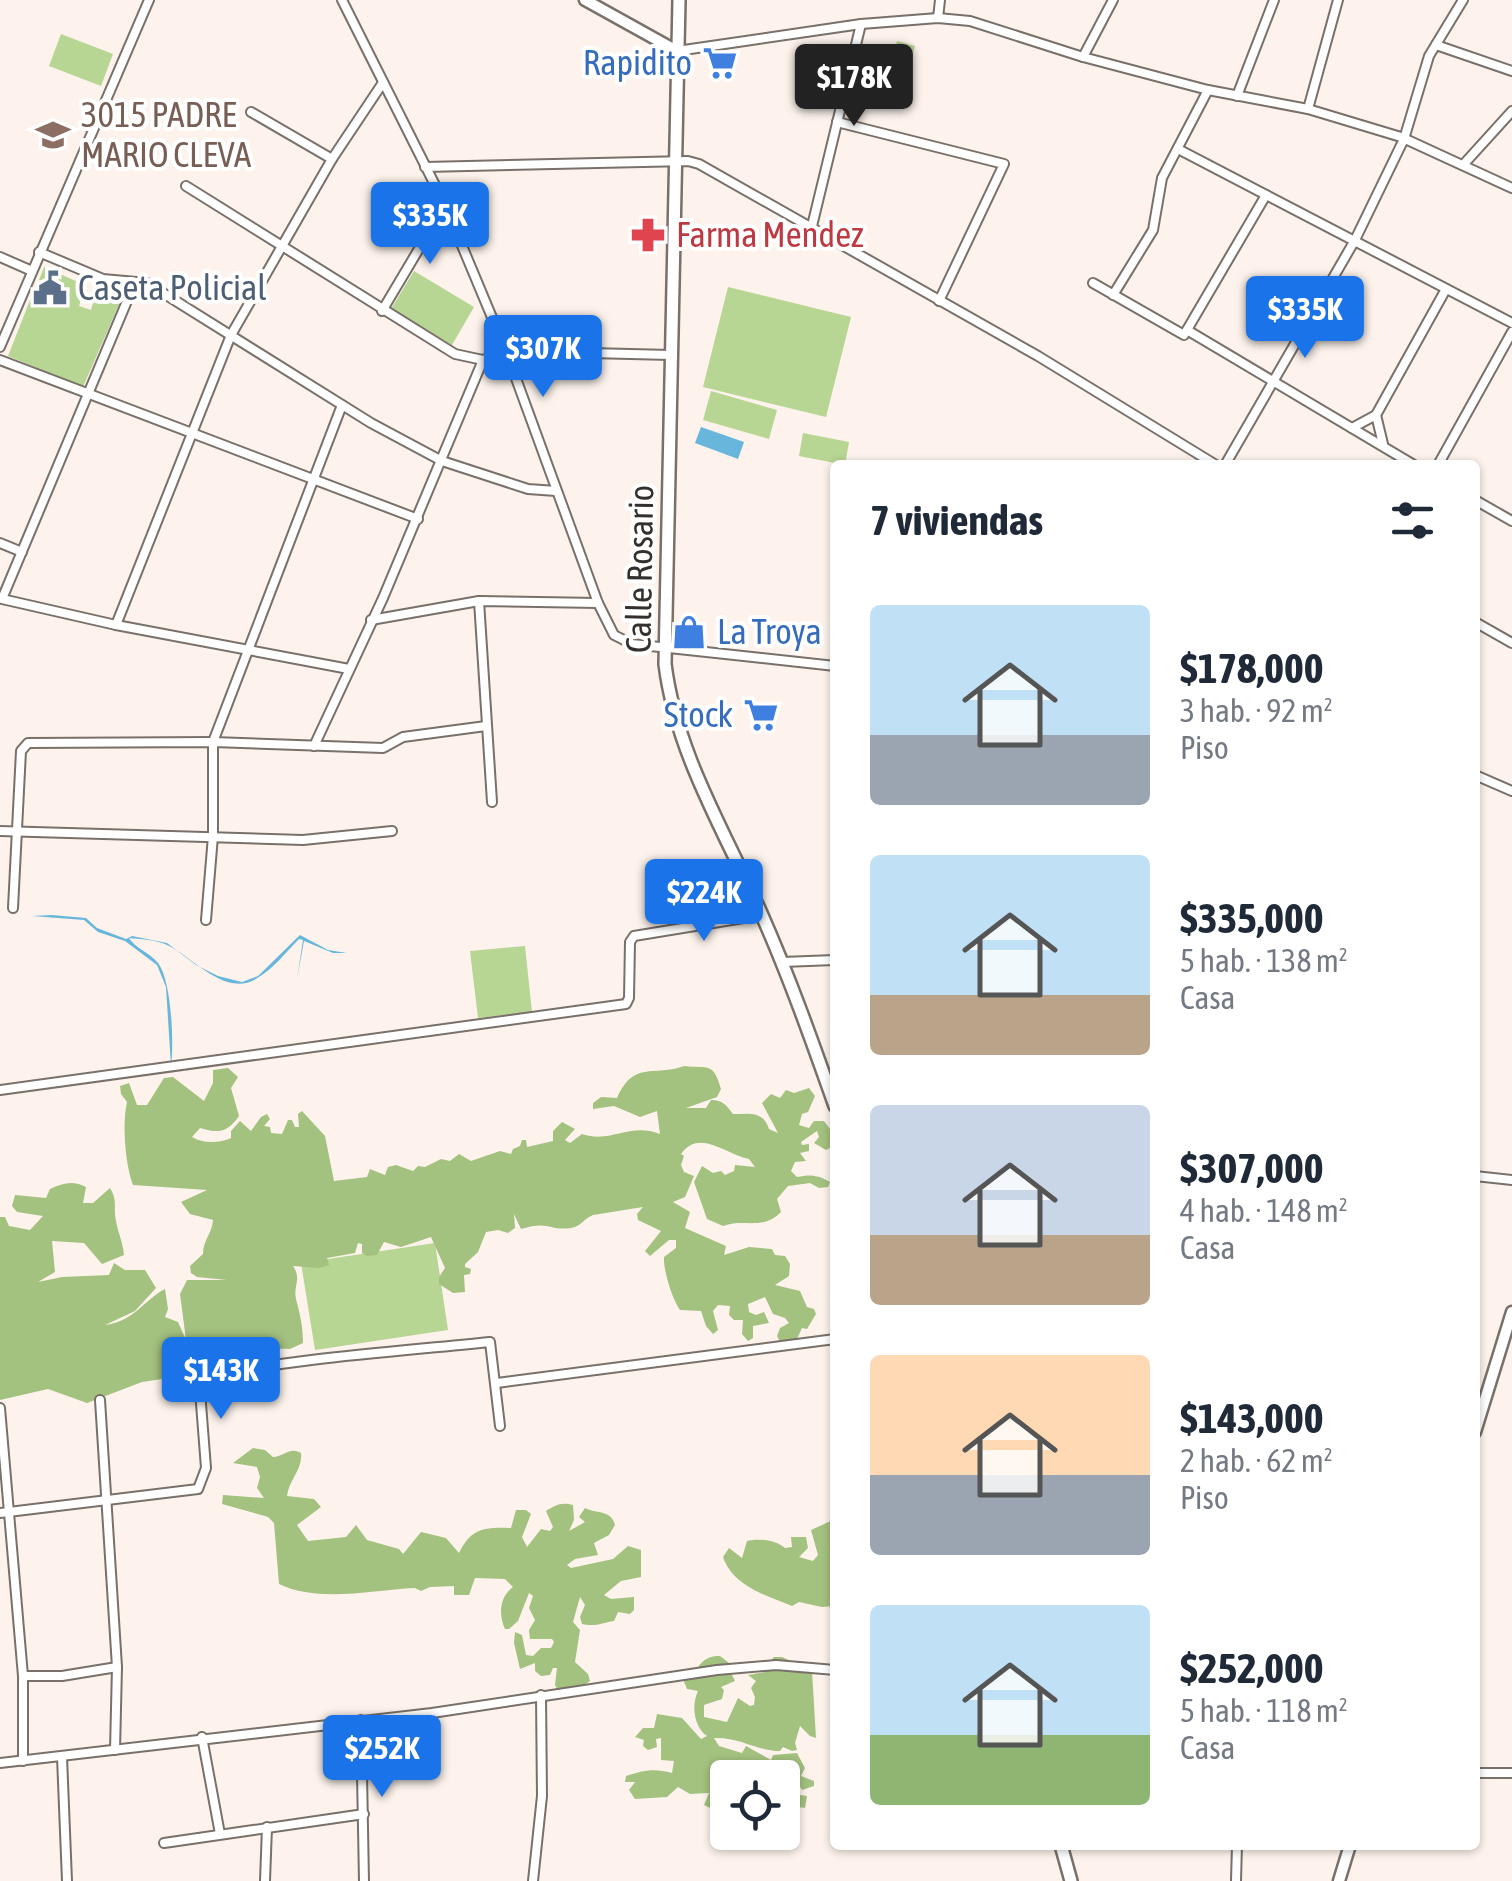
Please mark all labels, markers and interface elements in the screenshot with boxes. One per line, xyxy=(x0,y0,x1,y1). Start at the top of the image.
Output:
place label: Rapidito xyxy=(583,42,692,82)
supermarket icon: Rapidito xyxy=(701,44,739,82)
pin: $178K xyxy=(784,44,924,129)
text: $178K xyxy=(817,58,891,95)
place label: 3015 PADRE MARIO CLEVA xyxy=(81,94,252,174)
school or university icon: 3015 PADRE MARIO CLEVA xyxy=(34,116,72,154)
pin: $335K xyxy=(360,182,500,267)
text: $335K xyxy=(393,196,467,233)
place label: Farma Mendez xyxy=(676,214,864,254)
pharmacy icon: Farma Mendez xyxy=(629,216,667,254)
place label: Caseta Policial xyxy=(78,267,267,307)
public building icon: Caseta Policial xyxy=(31,269,69,307)
pin: $335K xyxy=(1235,276,1375,361)
text: $335K xyxy=(1268,290,1342,327)
pin: $307K xyxy=(473,315,613,400)
text: $307K xyxy=(506,329,580,366)
street label: Calle Rosario xyxy=(618,484,660,653)
icon: filters xyxy=(1385,493,1440,548)
text: 7 viviendas xyxy=(870,496,1043,544)
place label: La Troya xyxy=(717,611,822,651)
shop icon: La Troya xyxy=(670,613,708,651)
text: $178,000 xyxy=(1180,644,1324,692)
icon: home xyxy=(950,645,1070,765)
text: 3 hab. · 92 m² xyxy=(1180,692,1333,729)
place label: Stock xyxy=(664,694,733,734)
supermarket icon: Stock xyxy=(742,696,780,734)
text: Piso xyxy=(1180,729,1229,766)
pin: $224K xyxy=(634,859,774,944)
text: $224K xyxy=(667,873,741,910)
text: $335,000 xyxy=(1180,894,1324,942)
icon: home xyxy=(950,895,1070,1015)
text: 5 hab. · 138 m² xyxy=(1180,942,1348,979)
text: Casa xyxy=(1180,979,1235,1016)
text: $307,000 xyxy=(1180,1144,1324,1192)
icon: home xyxy=(950,1145,1070,1265)
text: 4 hab. · 148 m² xyxy=(1180,1192,1348,1229)
text: Casa xyxy=(1180,1229,1235,1266)
pin: $143K xyxy=(151,1337,291,1422)
text: $143K xyxy=(184,1351,258,1388)
text: $143,000 xyxy=(1180,1394,1324,1442)
icon: home xyxy=(950,1395,1070,1515)
text: 2 hab. · 62 m² xyxy=(1180,1442,1333,1479)
text: Piso xyxy=(1180,1479,1229,1516)
text: $252,000 xyxy=(1180,1644,1324,1692)
icon: home xyxy=(950,1645,1070,1765)
text: 5 hab. · 118 m² xyxy=(1180,1692,1348,1729)
pin: $252K xyxy=(312,1715,452,1800)
text: $252K xyxy=(345,1729,419,1766)
text: Casa xyxy=(1180,1729,1235,1766)
map controls xyxy=(710,1760,800,1850)
button: locate xyxy=(710,1760,800,1850)

